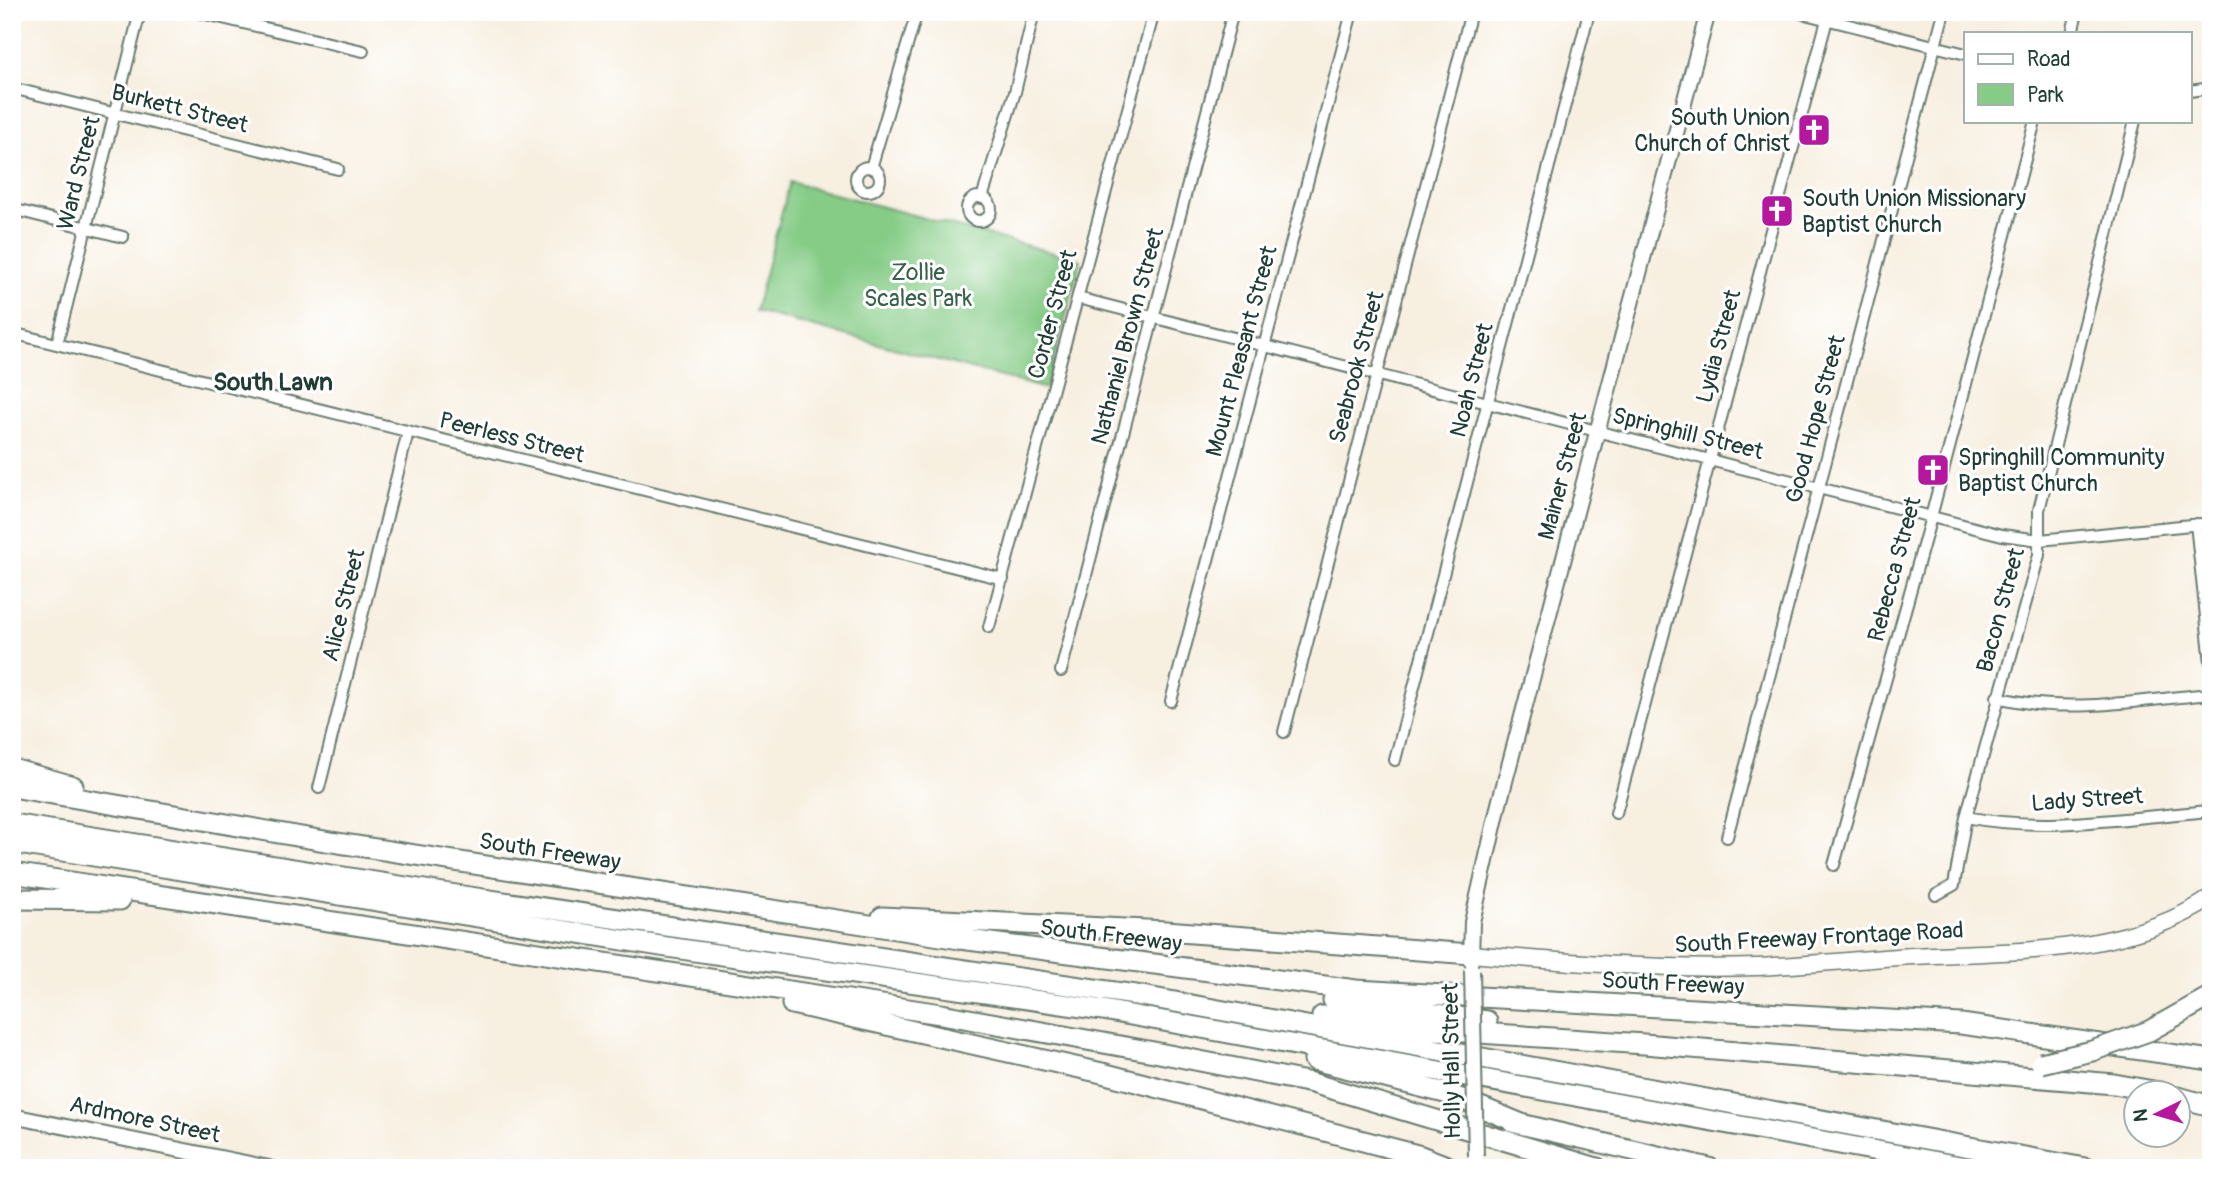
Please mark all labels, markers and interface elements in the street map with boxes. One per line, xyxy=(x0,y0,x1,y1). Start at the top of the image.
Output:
legend xyxy=(1964,32,2192,122)
text: Road xyxy=(2027,46,2071,73)
street label: Burkett Street xyxy=(109,78,252,140)
text: Park xyxy=(2027,82,2064,109)
place label: South Union Church of Christ xyxy=(1634,103,1791,158)
church icon: South Union Church of Christ xyxy=(1795,111,1833,149)
street label: Ward Street xyxy=(50,112,107,233)
place label: South Union Missionary Baptist Church xyxy=(1802,184,2026,239)
church icon: South Union Missionary Baptist Church xyxy=(1758,192,1796,230)
street label: Nathaniel Brown Street xyxy=(1085,224,1171,448)
street label: Mount Pleasant Street xyxy=(1199,242,1284,460)
street label: Corder Street xyxy=(1021,246,1084,382)
park label: Zollie Scales Park xyxy=(864,258,972,313)
street label: Lydia Street xyxy=(1689,286,1748,406)
street label: Seabrook Street xyxy=(1322,287,1391,446)
street label: Noah Street xyxy=(1443,319,1500,440)
street label: Good Hope Street xyxy=(1779,331,1852,506)
district label: South Lawn xyxy=(213,368,333,397)
street label: Springhill Street xyxy=(1609,401,1767,466)
street label: Peerless Street xyxy=(436,405,588,470)
street label: Mainer Street xyxy=(1532,408,1594,543)
place label: Springhill Community Baptist Church xyxy=(1958,443,2165,498)
church icon: Springhill Community Baptist Church xyxy=(1914,451,1952,489)
street label: Rebecca Street xyxy=(1861,493,1928,645)
street label: Bacon Street xyxy=(1970,544,2031,676)
street label: Alice Street xyxy=(316,545,372,664)
street label: Lady Street xyxy=(2030,781,2145,818)
street label: South Freeway xyxy=(477,826,623,877)
street label: South Freeway xyxy=(1038,912,1184,959)
street label: South Freeway Frontage Road xyxy=(1674,915,1964,960)
street label: South Freeway xyxy=(1601,965,1745,1002)
street label: Holly Hall Street xyxy=(1436,982,1467,1139)
north arrow xyxy=(2122,1078,2192,1148)
street label: Ardmore Street xyxy=(67,1089,224,1150)
text: N xyxy=(2129,1108,2154,1123)

